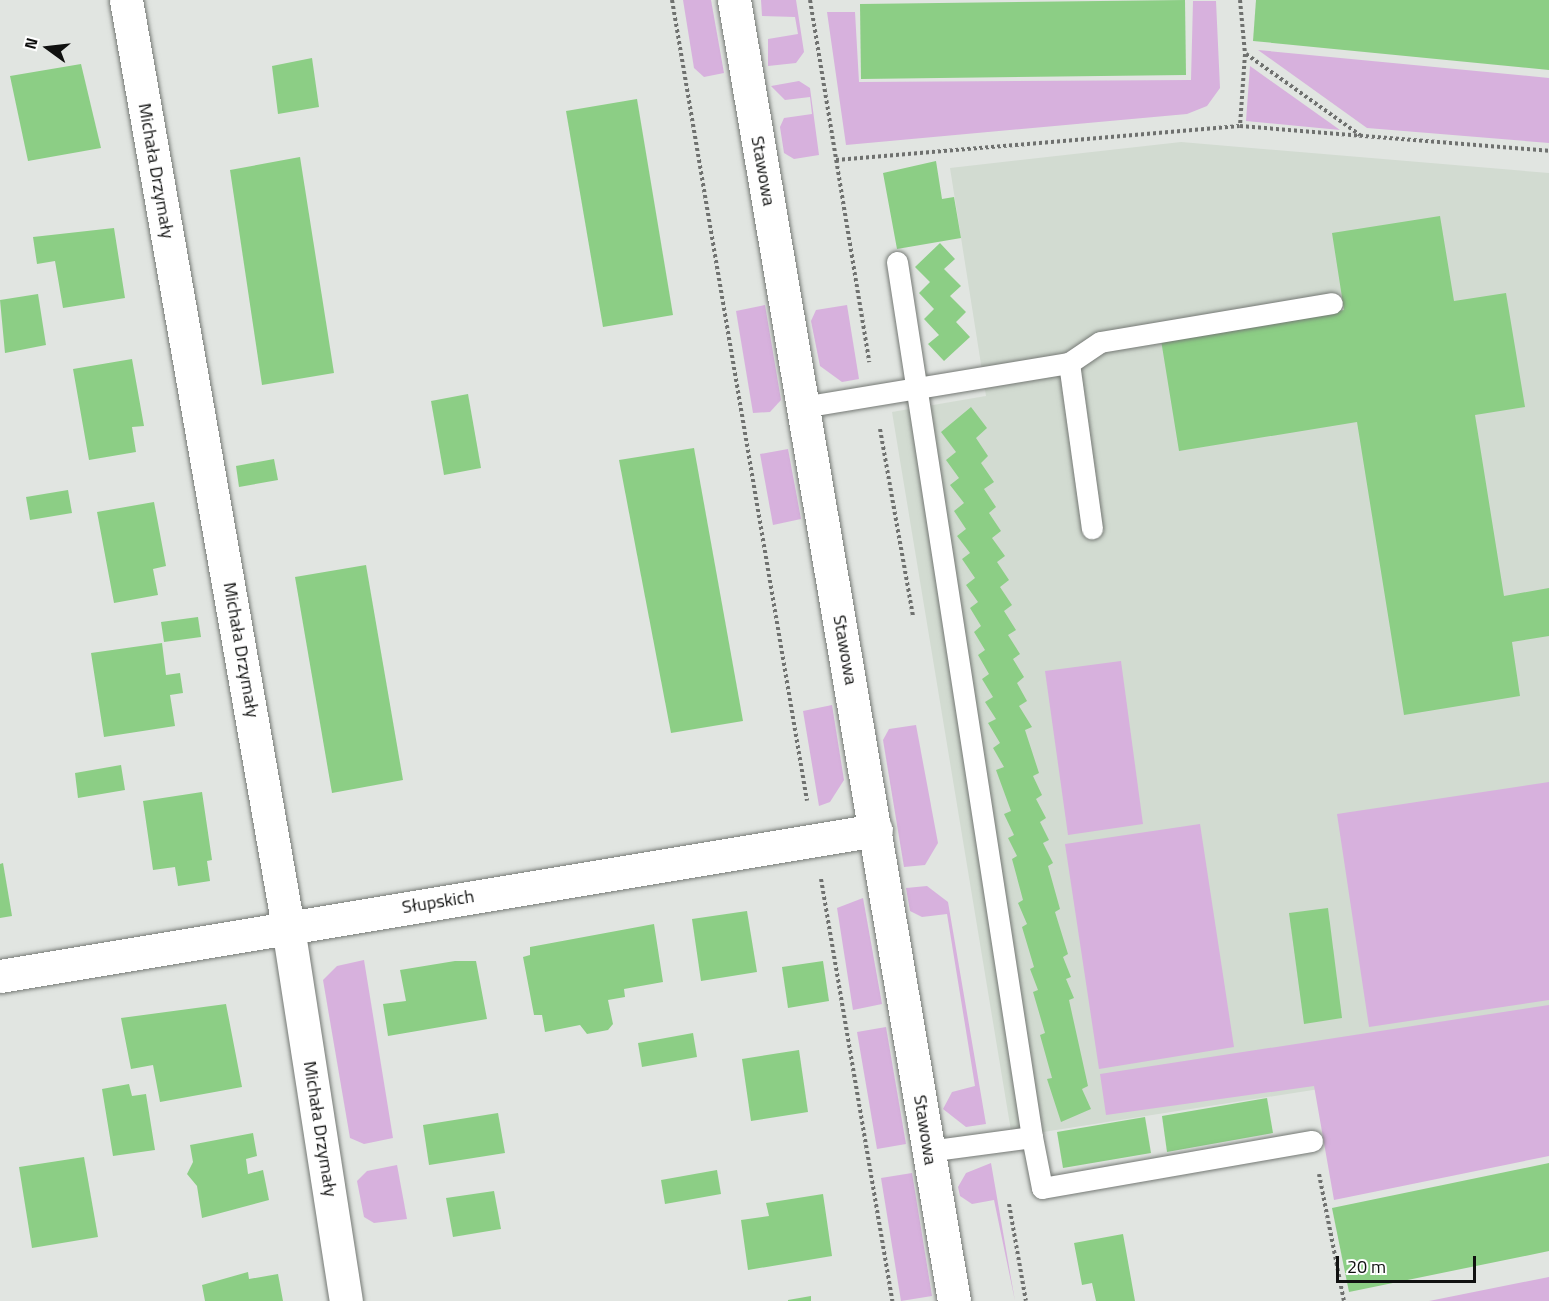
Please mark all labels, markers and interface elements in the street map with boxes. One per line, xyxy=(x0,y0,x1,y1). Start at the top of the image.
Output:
north arrow xyxy=(18,18,78,78)
text: N xyxy=(18,35,44,52)
street label: Michała Drzymały xyxy=(133,102,179,240)
street label: Stawowa xyxy=(746,134,780,208)
street label: Michała Drzymały xyxy=(218,581,264,719)
street label: Stawowa xyxy=(828,613,862,687)
street label: Słupskich xyxy=(400,886,476,918)
street label: Michała Drzymały xyxy=(299,1060,341,1198)
street label: Stawowa xyxy=(909,1093,941,1167)
scale bar xyxy=(1339,1244,1478,1282)
text: 20 m xyxy=(1347,1253,1386,1280)

